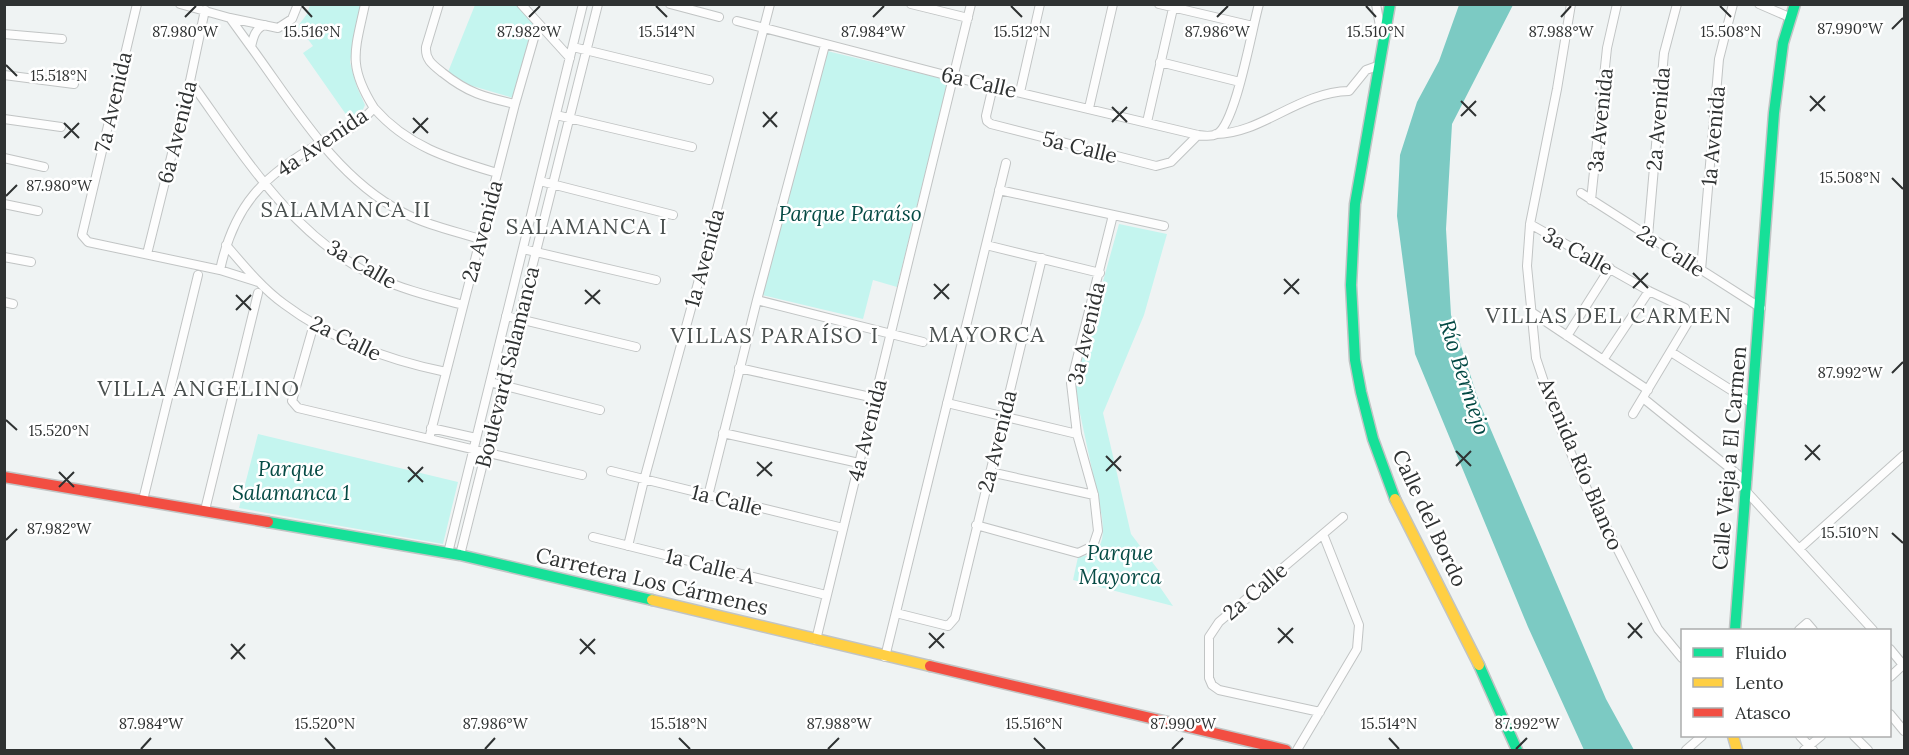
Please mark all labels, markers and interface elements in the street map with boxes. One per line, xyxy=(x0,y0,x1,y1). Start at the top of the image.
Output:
text: 87.990°W xyxy=(1817,19,1884,38)
text: 87.980°W xyxy=(152,22,219,41)
text: 15.516°N xyxy=(283,22,341,41)
text: 87.982°W xyxy=(497,22,562,41)
text: 15.514°N xyxy=(639,22,695,41)
text: 87.984°W xyxy=(841,22,906,41)
text: 15.512°N xyxy=(994,22,1050,41)
text: 87.986°W xyxy=(1184,22,1251,41)
text: 15.510°N xyxy=(1347,22,1405,41)
text: 87.988°W xyxy=(1529,22,1595,41)
text: 15.508°N xyxy=(1701,22,1761,41)
street label: 7a Avenida xyxy=(88,49,138,155)
street label: 6a Calle xyxy=(939,60,1019,104)
text: 15.518°N xyxy=(31,66,87,85)
street label: 3a Avenida xyxy=(1581,66,1619,173)
street label: 2a Avenida xyxy=(1640,66,1676,172)
street label: 6a Avenida xyxy=(151,78,203,186)
street label: 1a Avenida xyxy=(1695,85,1731,187)
street label: 4a Avenida xyxy=(271,102,373,182)
street label: 5a Calle xyxy=(1040,125,1120,169)
text: 15.508°N xyxy=(1820,168,1880,187)
text: 87.980°W xyxy=(26,176,93,195)
street label: 2a Avenida xyxy=(455,177,509,285)
district label: SALAMANCA II xyxy=(260,195,432,223)
park label: Parque Paraíso xyxy=(778,200,922,227)
street label: 1a Avenida xyxy=(678,206,730,310)
district label: SALAMANCA I xyxy=(506,212,668,240)
street label: 2a Calle xyxy=(1632,219,1710,283)
street label: 3a Calle xyxy=(1538,221,1618,281)
street label: 3a Calle xyxy=(322,233,402,295)
street label: Boulevard Salamanca xyxy=(469,263,545,471)
street label: 3a Avenida xyxy=(1061,279,1111,387)
district label: VILLAS DEL CARMEN xyxy=(1485,301,1732,329)
street label: 2a Calle xyxy=(306,309,386,367)
water label: Río Bermejo xyxy=(1433,316,1497,438)
district label: MAYORCA xyxy=(928,320,1046,348)
district label: VILLAS PARAÍSO I xyxy=(669,321,880,349)
street label: Calle Vieja a El Carmen xyxy=(1706,345,1752,571)
text: 87.992°W xyxy=(1818,363,1883,382)
street label: Avenida Río Blanco xyxy=(1532,373,1629,554)
district label: VILLA ANGELINO xyxy=(96,374,301,402)
street label: 4a Avenida xyxy=(841,376,893,484)
street label: 2a Avenida xyxy=(971,387,1023,495)
text: 15.520°N xyxy=(29,421,89,440)
street label: Calle del Bordo xyxy=(1386,445,1474,591)
park label: Parque Salamanca 1 xyxy=(232,455,350,506)
street label: 1a Calle xyxy=(689,478,765,522)
text: 87.982°W xyxy=(27,519,92,538)
text: 15.510°N xyxy=(1821,523,1879,542)
park label: Parque Mayorca xyxy=(1078,539,1162,590)
street label: Carretera Los Cármenes xyxy=(533,541,771,621)
street label: 1a Calle A xyxy=(663,542,758,590)
street label: 2a Calle xyxy=(1217,556,1293,626)
legend xyxy=(1681,629,1891,737)
text: Fluido xyxy=(1735,641,1787,664)
text: Lento xyxy=(1735,671,1783,694)
text: Atasco xyxy=(1734,701,1791,724)
text: 87.984°W xyxy=(119,714,184,733)
text: 15.520°N xyxy=(295,714,355,733)
text: 87.986°W xyxy=(462,714,529,733)
text: 15.518°N xyxy=(651,714,707,733)
text: 87.988°W xyxy=(807,714,873,733)
text: 15.516°N xyxy=(1005,714,1063,733)
text: 87.990°W xyxy=(1150,714,1217,733)
text: 15.514°N xyxy=(1361,714,1417,733)
text: 87.992°W xyxy=(1495,714,1560,733)

